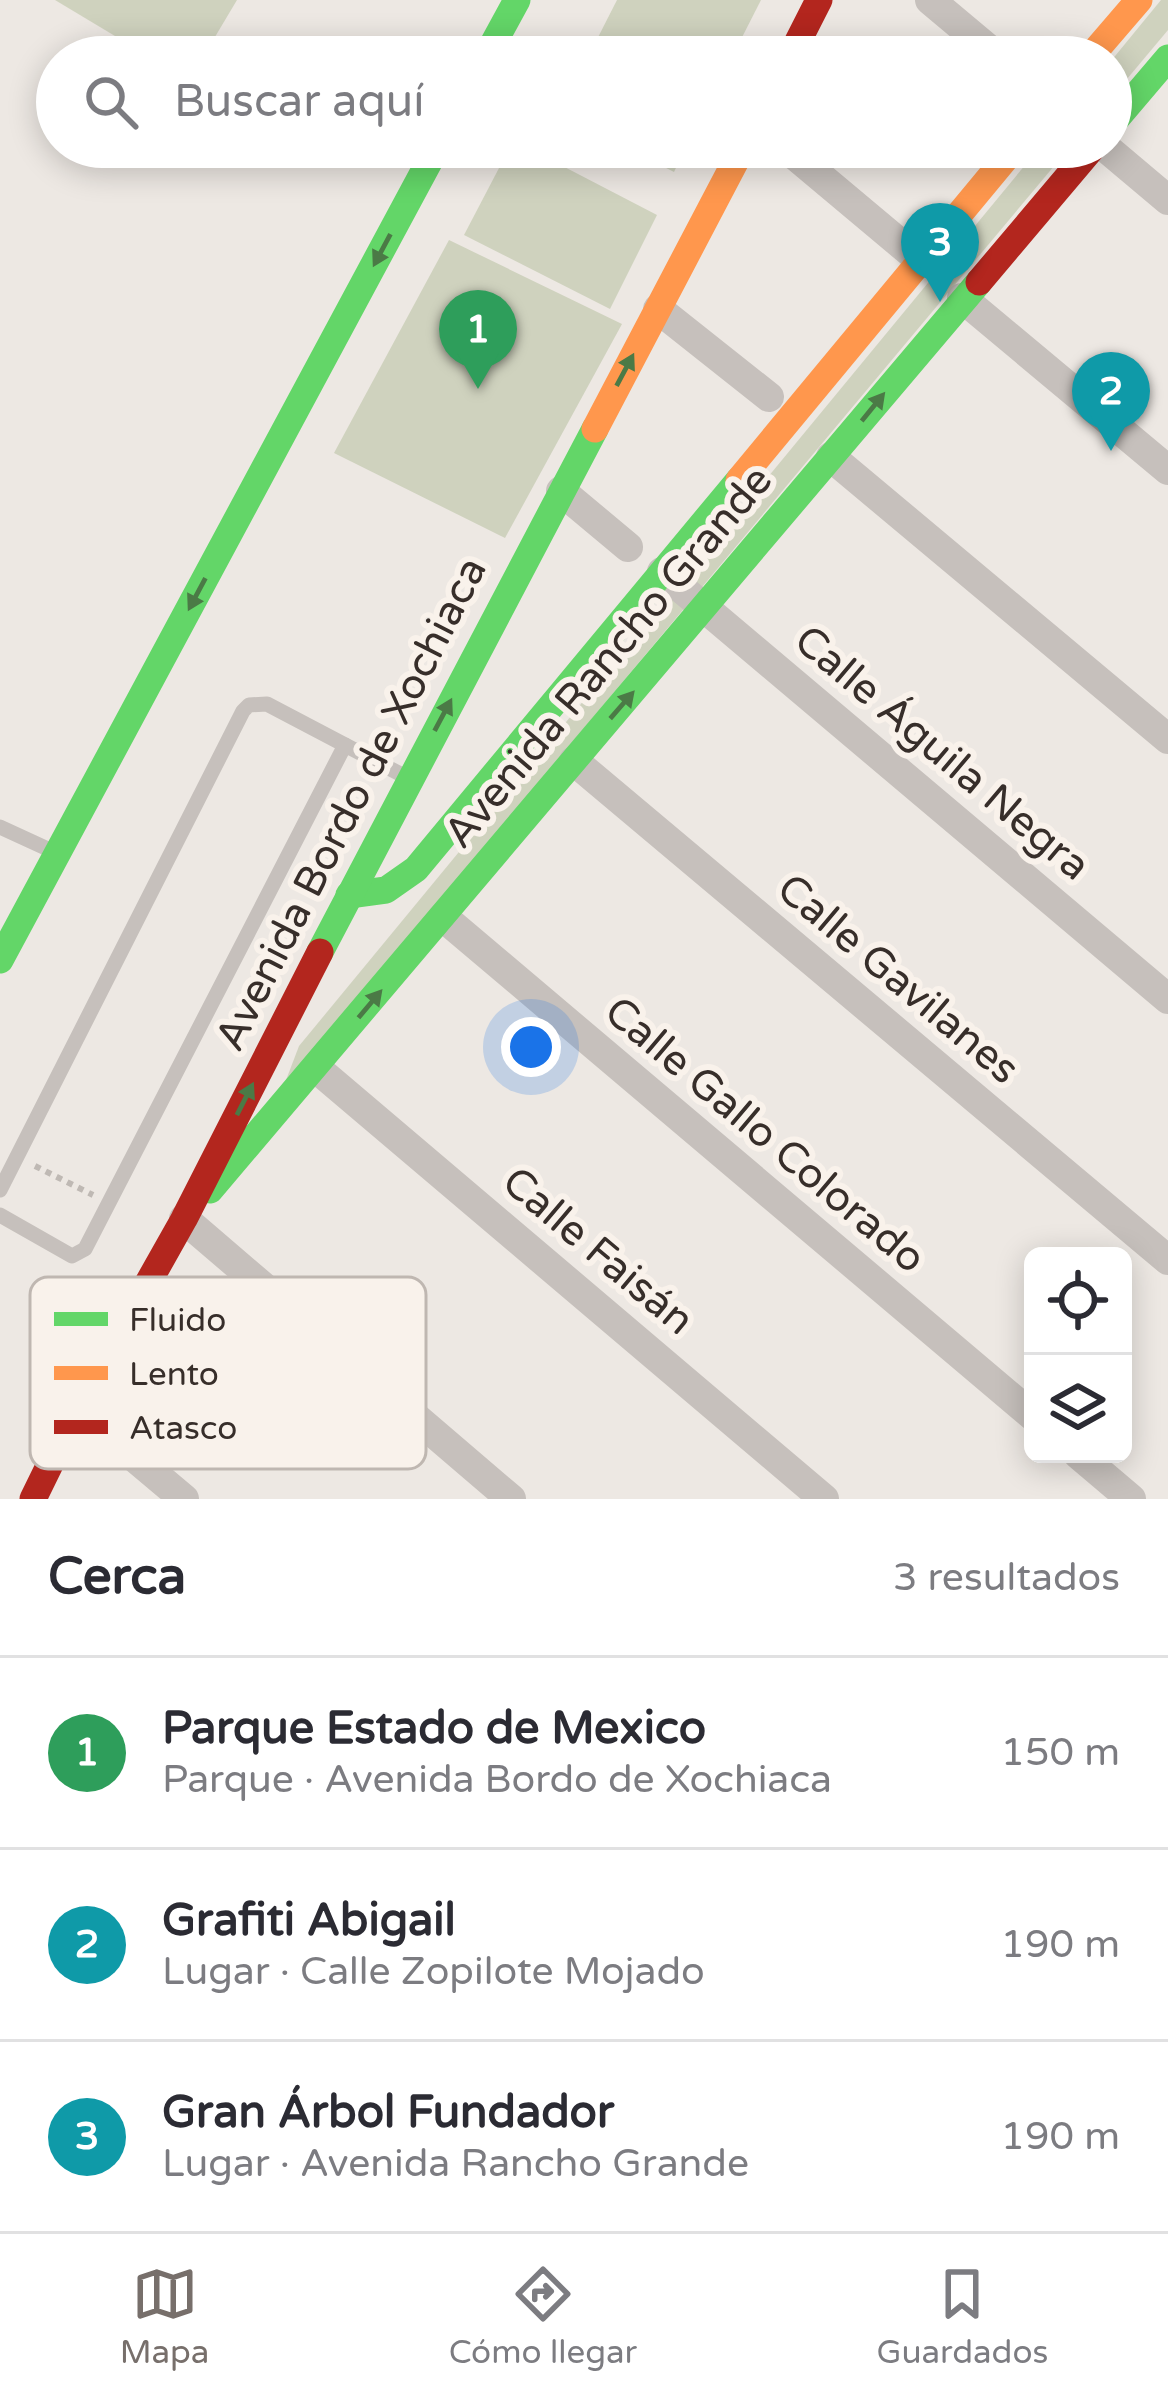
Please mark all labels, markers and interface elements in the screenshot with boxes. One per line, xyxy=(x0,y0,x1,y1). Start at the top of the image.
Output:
search box xyxy=(36,36,1132,168)
icon: search xyxy=(78,69,144,135)
text: Buscar aquí xyxy=(174,75,424,129)
pin: 3 xyxy=(901,203,979,302)
one-way arrow xyxy=(372,232,393,267)
pin: 1 xyxy=(439,290,517,389)
pin: 2 xyxy=(1072,352,1150,451)
one-way arrow xyxy=(614,353,635,388)
one-way arrow xyxy=(859,392,885,422)
street label: Avenida Rancho Grande xyxy=(433,455,783,859)
street label: Avenida Bordo de Xochiaca xyxy=(204,549,498,1059)
one-way arrow xyxy=(187,576,208,611)
street label: Calle Águila Negra xyxy=(784,615,1100,891)
one-way arrow xyxy=(608,691,634,721)
one-way arrow xyxy=(432,698,453,732)
street label: Calle Gavilanes xyxy=(767,863,1029,1095)
street label: Calle Gallo Colorado xyxy=(594,986,936,1284)
one-way arrow xyxy=(357,989,383,1019)
your location xyxy=(501,1017,561,1077)
one-way arrow xyxy=(234,1082,254,1116)
street label: Calle Faisán xyxy=(492,1156,704,1346)
map controls xyxy=(1024,1247,1132,1463)
button: locate xyxy=(1024,1247,1132,1355)
legend xyxy=(30,1277,426,1469)
text: Fluido xyxy=(129,1301,226,1340)
text: Lento xyxy=(129,1355,219,1394)
button: layers xyxy=(1024,1355,1132,1463)
text: Atasco xyxy=(129,1409,237,1448)
text: Cerca xyxy=(48,1546,186,1608)
text: 3 resultados xyxy=(893,1554,1120,1601)
text: Parque Estado de Mexico xyxy=(162,1702,706,1756)
text: 1 xyxy=(75,1729,99,1776)
text: 150 m xyxy=(1001,1729,1120,1776)
text: Parque · Avenida Bordo de Xochiaca xyxy=(162,1756,832,1803)
text: Grafiti Abigail xyxy=(162,1894,456,1948)
text: 2 xyxy=(75,1921,99,1968)
text: 190 m xyxy=(1001,1921,1120,1968)
text: Lugar · Calle Zopilote Mojado xyxy=(162,1948,705,1995)
text: Gran Árbol Fundador xyxy=(162,2086,614,2140)
text: 3 xyxy=(75,2113,99,2160)
text: 190 m xyxy=(1001,2113,1120,2160)
text: Lugar · Avenida Rancho Grande xyxy=(162,2140,749,2187)
tab: Mapa xyxy=(120,2261,209,2372)
tab: Cómo llegar xyxy=(449,2261,637,2372)
tab: Guardados xyxy=(876,2261,1048,2372)

